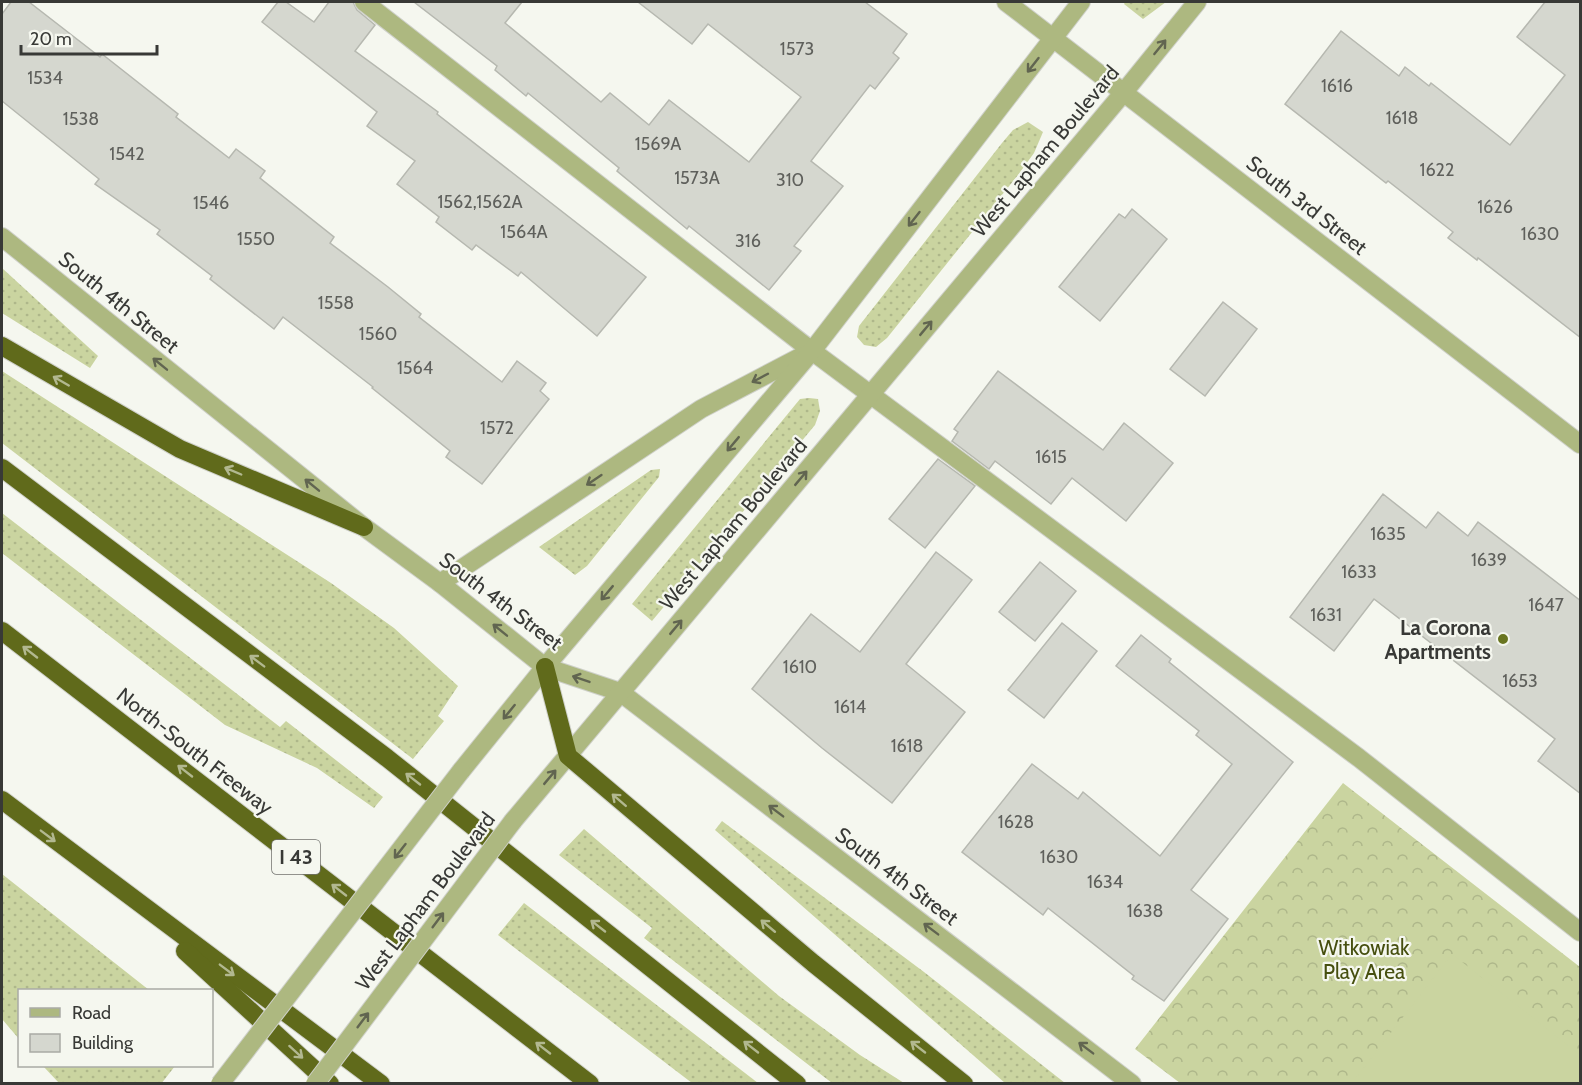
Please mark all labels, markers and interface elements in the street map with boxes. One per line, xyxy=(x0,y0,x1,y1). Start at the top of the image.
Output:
scale bar xyxy=(21,18,158,56)
text: 20 m xyxy=(30,28,72,50)
house number: 1573 xyxy=(780,38,814,60)
one-way arrow xyxy=(1154,39,1167,55)
one-way arrow xyxy=(1026,56,1039,72)
street label: West Lapham Boulevard xyxy=(966,60,1124,242)
house number: 1534 xyxy=(27,67,63,89)
house number: 1616 xyxy=(1321,75,1353,97)
house number: 1618 xyxy=(1386,107,1418,129)
house number: 1538 xyxy=(63,108,99,130)
house number: 1569A xyxy=(635,133,681,155)
house number: 1542 xyxy=(109,143,145,165)
street label: South 3rd Street xyxy=(1242,150,1372,260)
house number: 1622 xyxy=(1420,159,1454,181)
house number: 1573A xyxy=(674,167,720,189)
house number: 310 xyxy=(776,169,804,191)
house number: 1562,1562A xyxy=(437,191,523,213)
house number: 1546 xyxy=(193,192,229,214)
house number: 1626 xyxy=(1477,196,1513,218)
one-way arrow xyxy=(907,211,920,227)
house number: 1564A xyxy=(500,221,548,243)
house number: 1630 xyxy=(1521,223,1559,245)
house number: 1550 xyxy=(237,228,275,250)
house number: 316 xyxy=(735,230,761,252)
street label: South 4th Street xyxy=(54,246,184,358)
house number: 1558 xyxy=(318,292,354,314)
one-way arrow xyxy=(919,321,933,336)
house number: 1560 xyxy=(359,323,397,345)
one-way arrow xyxy=(152,357,168,370)
house number: 1564 xyxy=(397,357,433,379)
one-way arrow xyxy=(752,372,769,384)
one-way arrow xyxy=(53,375,70,387)
house number: 1572 xyxy=(480,417,514,439)
street label: West Lapham Boulevard xyxy=(654,433,812,615)
one-way arrow xyxy=(727,436,740,452)
house number: 1615 xyxy=(1035,446,1067,468)
one-way arrow xyxy=(225,465,243,477)
one-way arrow xyxy=(794,471,808,486)
one-way arrow xyxy=(586,474,603,486)
one-way arrow xyxy=(304,479,320,492)
house number: 1635 xyxy=(1370,523,1406,545)
street label: South 4th Street xyxy=(435,547,567,655)
house number: 1639 xyxy=(1471,549,1507,571)
house number: 1633 xyxy=(1341,561,1377,583)
one-way arrow xyxy=(601,585,614,601)
house number: 1647 xyxy=(1528,594,1564,616)
house number: 1631 xyxy=(1310,604,1342,626)
place label: La Corona Apartments xyxy=(1385,615,1492,664)
one-way arrow xyxy=(669,619,682,635)
one-way arrow xyxy=(492,624,508,637)
marker: La Corona Apartments xyxy=(1496,632,1510,646)
one-way arrow xyxy=(22,646,38,659)
one-way arrow xyxy=(250,655,266,667)
house number: 1610 xyxy=(783,656,817,678)
house number: 1653 xyxy=(1502,670,1538,692)
one-way arrow xyxy=(572,673,591,684)
street label: North-South Freeway xyxy=(112,682,278,820)
house number: 1614 xyxy=(834,696,866,718)
one-way arrow xyxy=(502,704,515,720)
house number: 1618 xyxy=(891,735,923,757)
one-way arrow xyxy=(177,765,193,778)
one-way arrow xyxy=(544,769,557,785)
one-way arrow xyxy=(405,772,421,785)
one-way arrow xyxy=(612,793,627,807)
one-way arrow xyxy=(768,805,784,818)
street label: West Lapham Boulevard xyxy=(350,807,500,995)
house number: 1628 xyxy=(998,811,1034,833)
street label: South 4th Street xyxy=(831,822,963,930)
one-way arrow xyxy=(40,829,56,842)
road number: I 43 xyxy=(272,840,320,874)
one-way arrow xyxy=(394,843,407,859)
house number: 1630 xyxy=(1040,846,1078,868)
house number: 1634 xyxy=(1087,871,1123,893)
one-way arrow xyxy=(331,884,347,897)
house number: 1638 xyxy=(1127,900,1163,922)
one-way arrow xyxy=(432,912,445,928)
one-way arrow xyxy=(760,919,776,932)
one-way arrow xyxy=(591,920,607,933)
one-way arrow xyxy=(923,923,939,936)
park label: Witkowiak Play Area xyxy=(1319,935,1410,984)
one-way arrow xyxy=(219,963,235,976)
legend xyxy=(18,989,213,1067)
text: Road xyxy=(72,1002,111,1024)
one-way arrow xyxy=(356,1012,369,1028)
text: Building xyxy=(72,1032,134,1054)
one-way arrow xyxy=(536,1041,552,1054)
one-way arrow xyxy=(744,1041,760,1054)
one-way arrow xyxy=(911,1041,927,1054)
one-way arrow xyxy=(1078,1041,1094,1054)
one-way arrow xyxy=(288,1045,303,1059)

